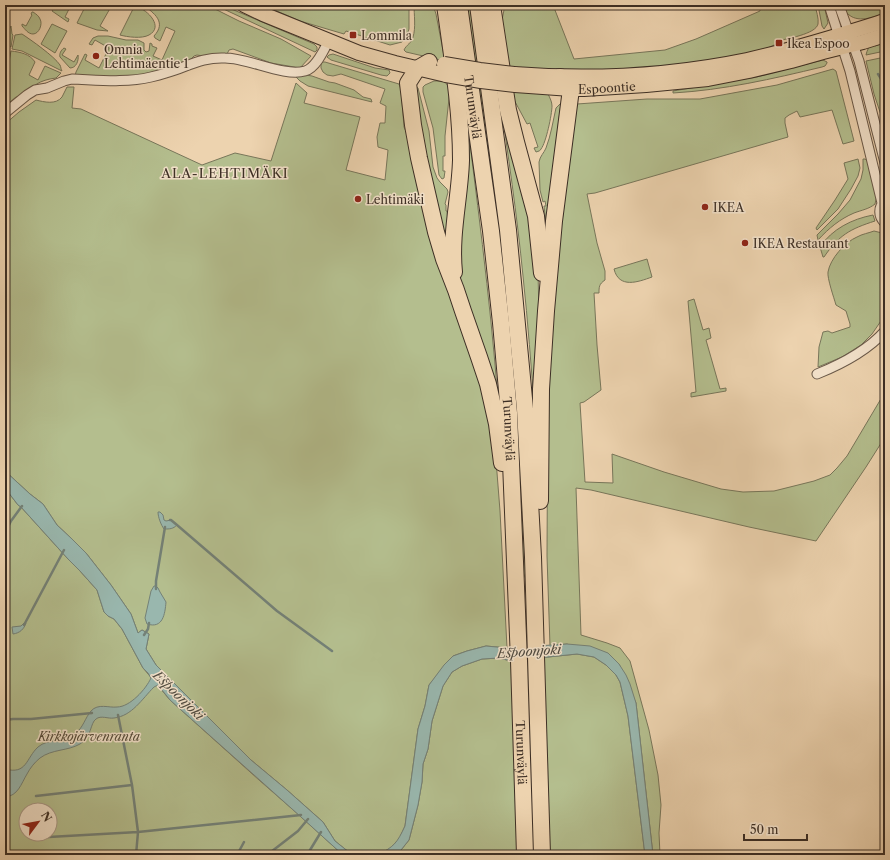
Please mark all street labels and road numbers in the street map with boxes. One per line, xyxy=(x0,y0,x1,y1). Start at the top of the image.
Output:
street label: Turunväylä xyxy=(461,74,485,141)
street label: Espoontie xyxy=(578,78,636,97)
street label: Turunväylä xyxy=(500,396,518,462)
street label: Turunväylä xyxy=(513,720,530,786)

